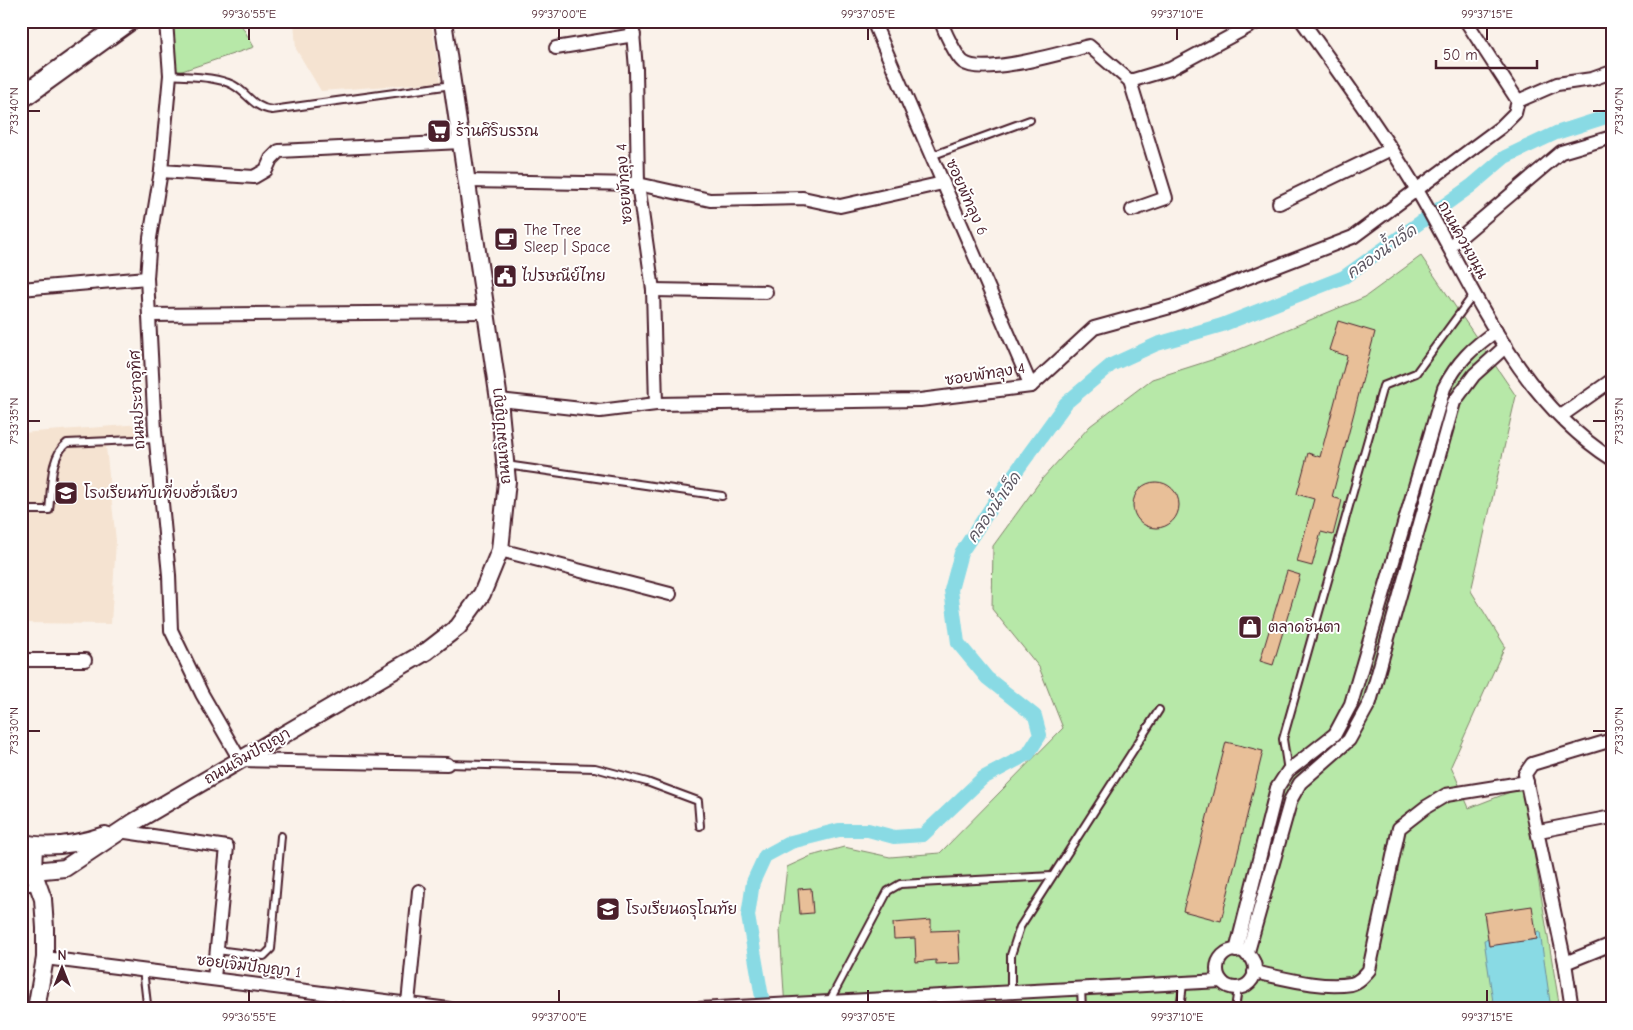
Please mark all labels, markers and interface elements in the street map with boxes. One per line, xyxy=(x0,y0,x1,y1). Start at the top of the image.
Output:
text: 99°36'55"E xyxy=(222,7,276,21)
text: 99°37'00"E xyxy=(532,7,586,21)
text: 99°37'05"E xyxy=(841,7,895,21)
text: 99°37'10"E xyxy=(1151,7,1203,21)
text: 99°37'15"E xyxy=(1461,7,1513,21)
scale bar xyxy=(1436,38,1537,70)
text: 50 m xyxy=(1443,46,1478,64)
text: 7°33'40"N xyxy=(7,87,21,135)
text: 7°33'40"N xyxy=(1612,87,1626,135)
supermarket icon: ร้านศิริบรรณ xyxy=(426,118,452,144)
place label: ร้านศิริบรรณ xyxy=(456,121,538,140)
street label: ซอยพัทลุง 4 xyxy=(612,143,638,225)
street label: ซอยพัทลุง 6 xyxy=(940,156,992,239)
street label: ถนนควนขนุน xyxy=(1433,198,1492,283)
water label: คลองน้ำเจ็ด xyxy=(1340,216,1421,282)
place label: The Tree Sleep | Space xyxy=(524,221,611,256)
cafe icon: The Tree Sleep | Space xyxy=(493,226,519,252)
public building icon: ไปรษณีย์ไทย xyxy=(492,263,518,289)
place label: ไปรษณีย์ไทย xyxy=(521,266,606,285)
street label: ถนนประชาอุทิศ xyxy=(125,348,151,450)
street label: ซอยพัทลุง 4 xyxy=(944,359,1027,391)
street label: ถนนเจิมปัญญา xyxy=(488,387,514,485)
text: 7°33'35"N xyxy=(7,398,21,444)
text: 7°33'35"N xyxy=(1612,398,1626,444)
water label: คลองน้ำเจ็ด xyxy=(958,465,1025,546)
place label: โรงเรียนทับเที่ยงฮั่วเฉียว xyxy=(84,479,238,502)
school or university icon: โรงเรียนทับเที่ยงฮั่วเฉียว xyxy=(53,480,79,506)
shop icon: ตลาดชินตา xyxy=(1237,614,1263,640)
place label: ตลาดชินตา xyxy=(1268,618,1340,636)
text: 7°33'30"N xyxy=(7,707,21,755)
text: 7°33'30"N xyxy=(1612,707,1626,755)
street label: ถนนเจิมปัญญา xyxy=(201,724,293,788)
school or university icon: โรงเรียนดรุโณทัย xyxy=(595,896,621,922)
place label: โรงเรียนดรุโณทัย xyxy=(626,899,737,920)
north arrow xyxy=(38,942,88,992)
text: N xyxy=(57,947,67,964)
street label: ซอยเจิมปัญญา 1 xyxy=(196,951,302,981)
text: 99°36'55"E xyxy=(222,1010,276,1024)
text: 99°37'00"E xyxy=(532,1010,586,1024)
text: 99°37'05"E xyxy=(841,1010,895,1024)
text: 99°37'10"E xyxy=(1151,1010,1203,1024)
text: 99°37'15"E xyxy=(1461,1010,1513,1024)

